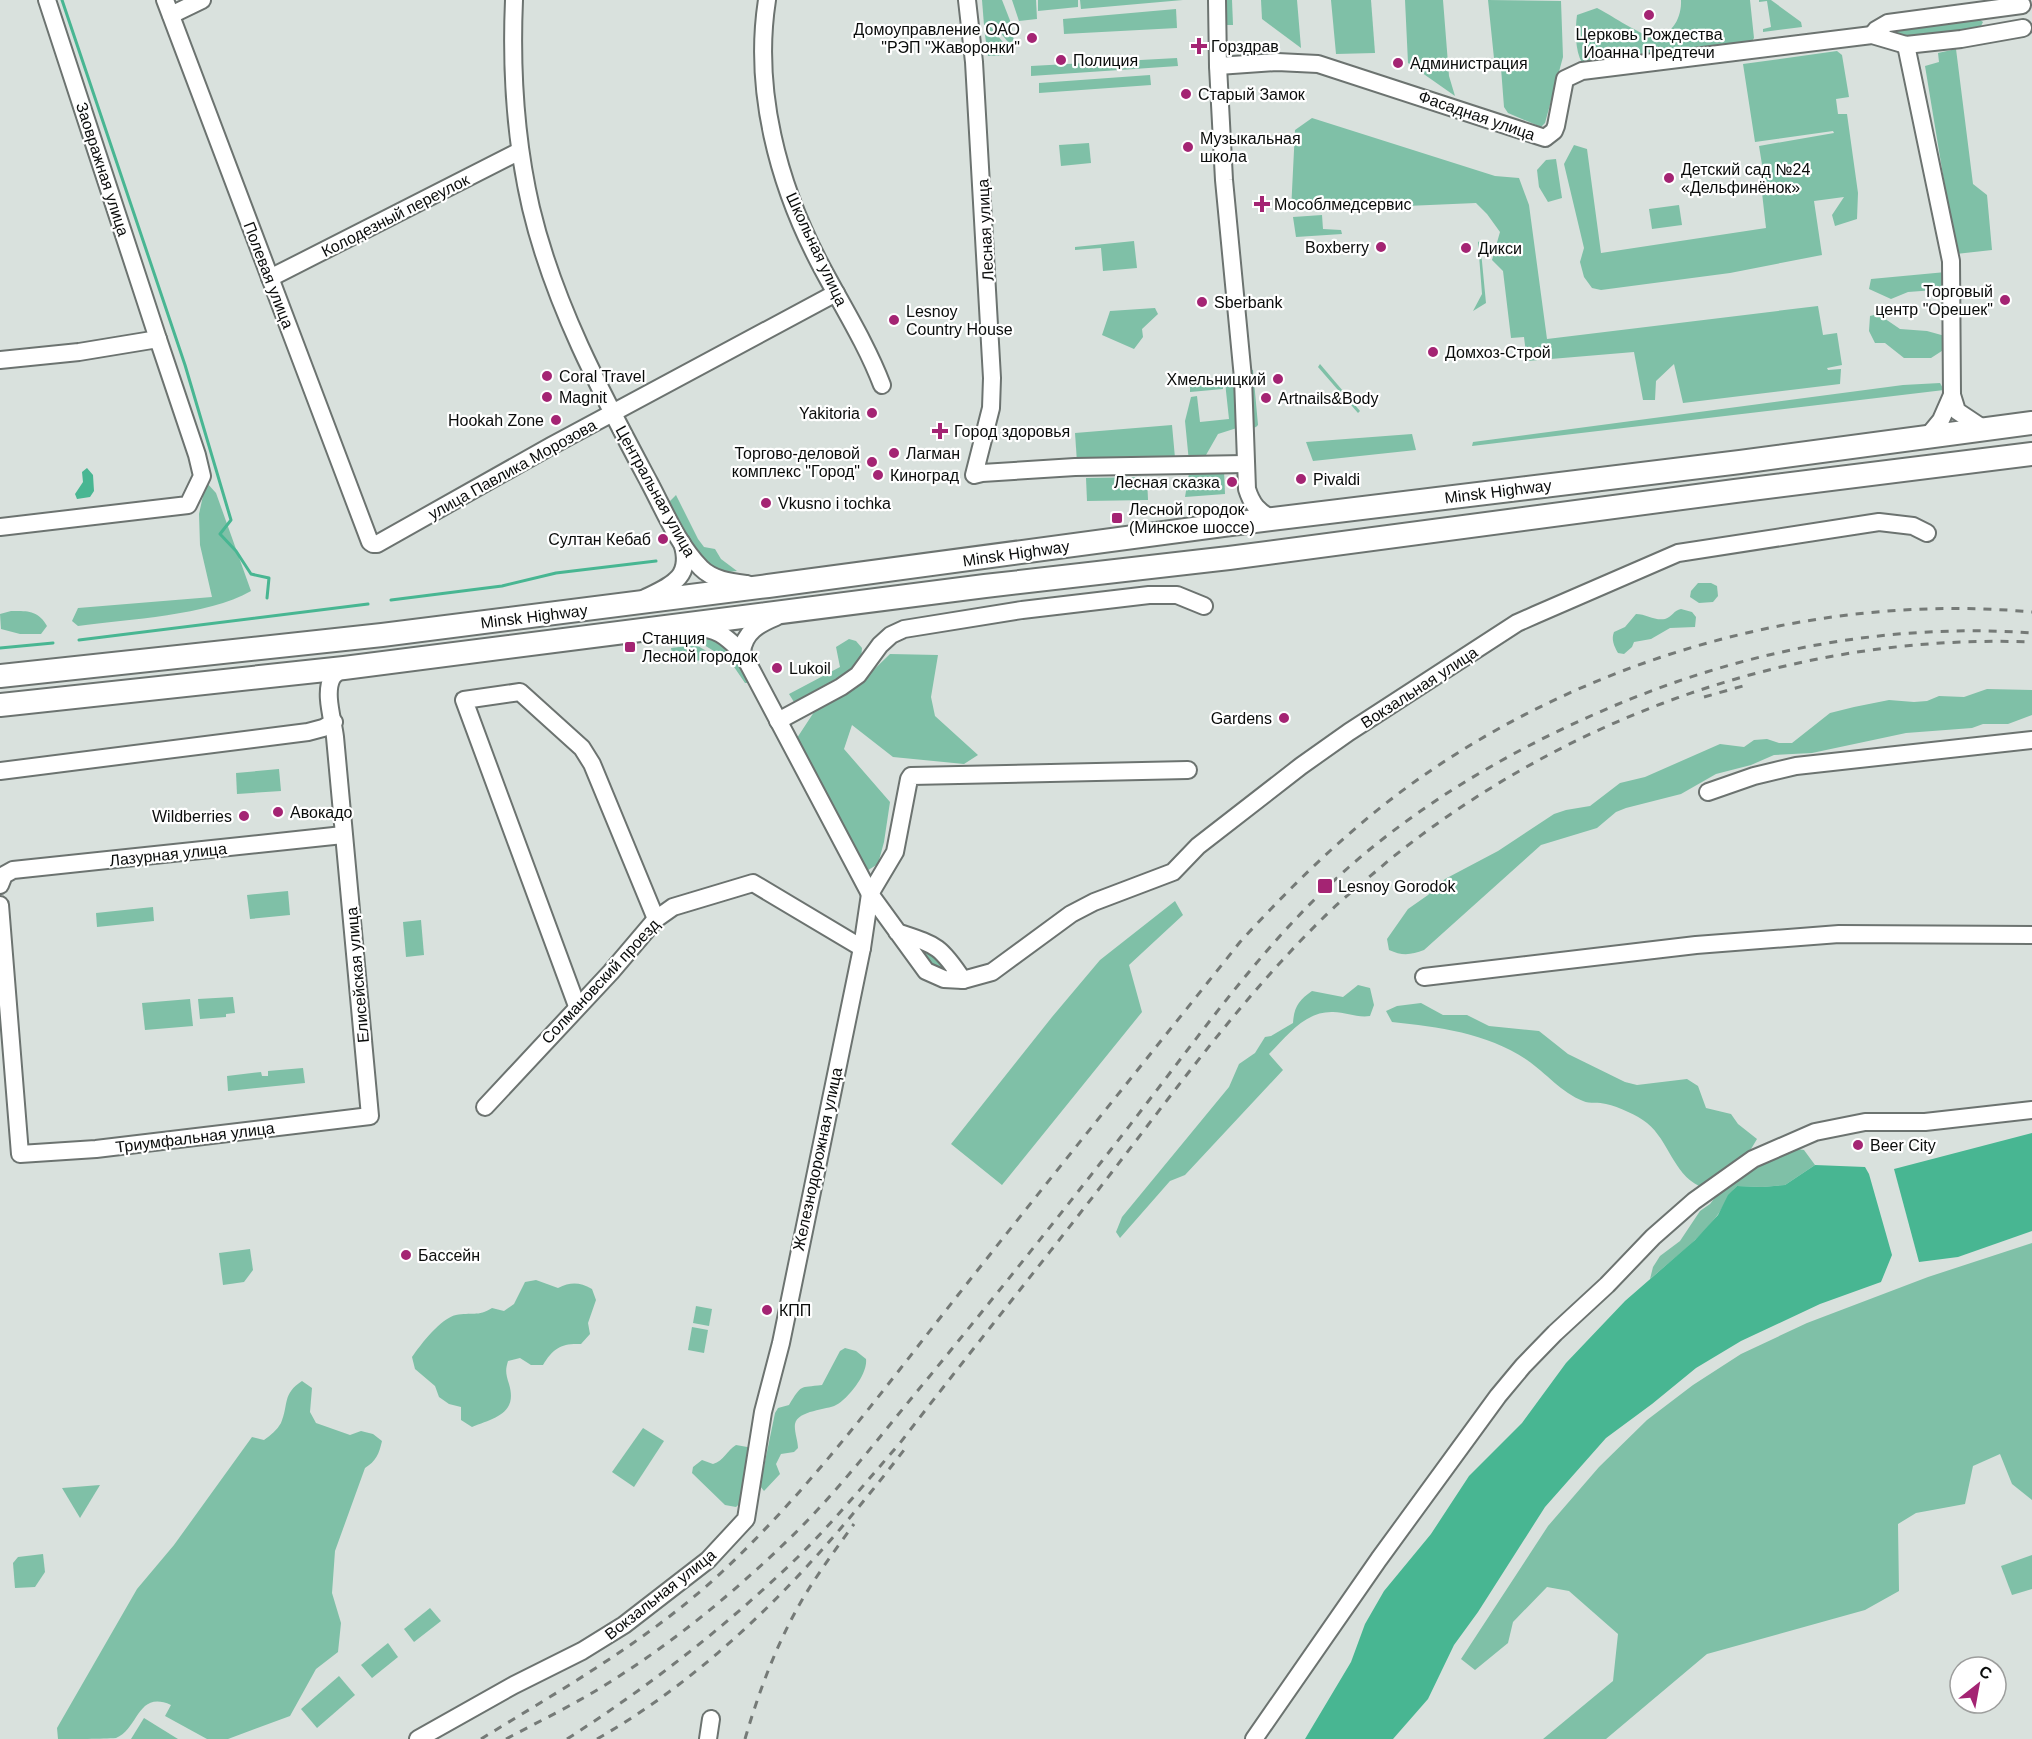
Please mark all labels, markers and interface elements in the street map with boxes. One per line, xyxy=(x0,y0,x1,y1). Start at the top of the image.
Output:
marker: Церковь Рождества Иоанна Предтечи xyxy=(1642,8,1656,22)
place label: Домоуправление ОАО "РЭП "Жаворонки" xyxy=(854,21,1020,56)
place label: Церковь Рождества Иоанна Предтечи xyxy=(1575,26,1723,61)
marker: Домоуправление ОАО "РЭП "Жаворонки" xyxy=(1025,31,1039,45)
place label: Горздрав xyxy=(1211,38,1279,55)
marker: Горздрав xyxy=(1192,39,1206,53)
place label: Полиция xyxy=(1073,52,1138,69)
marker: Полиция xyxy=(1054,53,1068,67)
place label: Администрация xyxy=(1410,55,1528,72)
marker: Администрация xyxy=(1391,56,1405,70)
place label: Старый Замок xyxy=(1198,86,1306,103)
marker: Старый Замок xyxy=(1179,87,1193,101)
street label: Фасадная улица xyxy=(1416,88,1537,143)
street label: Заовражная улица xyxy=(73,100,132,238)
place label: Музыкальная школа xyxy=(1200,130,1301,165)
marker: Музыкальная школа xyxy=(1181,140,1195,154)
place label: Детский сад №24 «Дельфинёнок» xyxy=(1681,161,1810,196)
street label: Колодезный переулок xyxy=(319,170,473,260)
marker: Детский сад №24 «Дельфинёнок» xyxy=(1662,171,1676,185)
street label: Лесная улица xyxy=(974,178,997,281)
street label: Школьная улица xyxy=(783,190,850,309)
place label: Мособлмедсервис xyxy=(1274,196,1411,213)
marker: Мособлмедсервис xyxy=(1255,197,1269,211)
street label: Полевая улица xyxy=(240,220,297,331)
place label: Boxberry xyxy=(1305,239,1369,256)
marker: Boxberry xyxy=(1374,240,1388,254)
place label: Дикси xyxy=(1478,240,1522,257)
marker: Дикси xyxy=(1459,241,1473,255)
place label: Торговый центр "Орешек" xyxy=(1875,283,1993,318)
marker: Торговый центр "Орешек" xyxy=(1998,293,2012,307)
place label: Sberbank xyxy=(1214,294,1283,311)
marker: Sberbank xyxy=(1195,295,1209,309)
place label: Lesnoy Country House xyxy=(906,303,1013,338)
marker: Lesnoy Country House xyxy=(887,313,901,327)
place label: Домхоз-Строй xyxy=(1445,344,1551,361)
marker: Домхоз-Строй xyxy=(1426,345,1440,359)
place label: Coral Travel xyxy=(559,368,645,385)
marker: Coral Travel xyxy=(540,369,554,383)
place label: Хмельницкий xyxy=(1166,371,1266,388)
marker: Хмельницкий xyxy=(1271,372,1285,386)
place label: Magnit xyxy=(559,389,608,406)
marker: Magnit xyxy=(540,390,554,404)
place label: Artnails&Body xyxy=(1278,390,1379,407)
marker: Artnails&Body xyxy=(1259,391,1273,405)
place label: Yakitoria xyxy=(799,405,860,422)
marker: Yakitoria xyxy=(865,406,879,420)
place label: Hookah Zone xyxy=(448,412,544,429)
marker: Hookah Zone xyxy=(549,413,563,427)
street label: улица Павлика Морозова xyxy=(425,416,599,523)
marker: Город здоровья xyxy=(931,422,949,440)
street label: Центральная улица xyxy=(612,423,699,560)
place label: Город здоровья xyxy=(954,423,1070,440)
place label: Торгово-деловой комплекс "Город" xyxy=(732,445,860,480)
place label: Лагман xyxy=(906,445,960,462)
marker: Лагман xyxy=(887,446,901,460)
marker: Торгово-деловой комплекс "Город" xyxy=(865,455,879,469)
place label: Киноград xyxy=(890,467,960,484)
marker: Киноград xyxy=(871,468,885,482)
place label: Pivaldi xyxy=(1313,471,1360,488)
marker: Pivaldi xyxy=(1294,472,1308,486)
place label: Лесная сказка xyxy=(1114,474,1220,491)
marker: Лесная сказка xyxy=(1225,475,1239,489)
street label: Minsk Highway xyxy=(1444,477,1552,506)
place label: Vkusno i tochka xyxy=(778,495,891,512)
marker: Vkusno i tochka xyxy=(759,496,773,510)
place label: Лесной городок (Минское шоссе) xyxy=(1129,501,1255,536)
marker: Лесной городок (Минское шоссе) xyxy=(1110,511,1124,525)
place label: Султан Кебаб xyxy=(548,531,651,548)
marker: Султан Кебаб xyxy=(656,532,670,546)
street label: Minsk Highway xyxy=(962,538,1071,569)
street label: Minsk Highway xyxy=(480,602,588,631)
place label: Станция Лесной городок xyxy=(642,630,759,665)
marker: Станция Лесной городок xyxy=(623,640,637,654)
street label: Вокзальная улица xyxy=(1358,643,1481,731)
place label: Lukoil xyxy=(789,660,831,677)
marker: Lukoil xyxy=(770,661,784,675)
place label: Gardens xyxy=(1211,710,1272,727)
marker: Gardens xyxy=(1277,711,1291,725)
place label: Авокадо xyxy=(290,804,352,821)
marker: Авокадо xyxy=(271,805,285,819)
place label: Wildberries xyxy=(152,808,232,825)
marker: Wildberries xyxy=(237,809,251,823)
street label: Лазурная улица xyxy=(109,840,228,869)
marker: Lesnoy Gorodok xyxy=(1316,877,1334,895)
place label: Lesnoy Gorodok xyxy=(1338,878,1456,895)
street label: Елисейская улица xyxy=(343,906,372,1044)
street label: Солмановский проезд xyxy=(538,915,663,1047)
street label: Железнодорожная улица xyxy=(790,1066,845,1252)
street label: Триумфальная улица xyxy=(115,1119,276,1156)
place label: Beer City xyxy=(1870,1137,1936,1154)
marker: Beer City xyxy=(1851,1138,1865,1152)
place label: Бассейн xyxy=(418,1247,480,1264)
marker: Бассейн xyxy=(399,1248,413,1262)
place label: КПП xyxy=(779,1302,811,1319)
marker: КПП xyxy=(760,1303,774,1317)
street label: Вокзальная улица xyxy=(602,1546,719,1643)
north arrow xyxy=(1948,1655,2008,1715)
text: С xyxy=(1976,1662,1995,1683)

